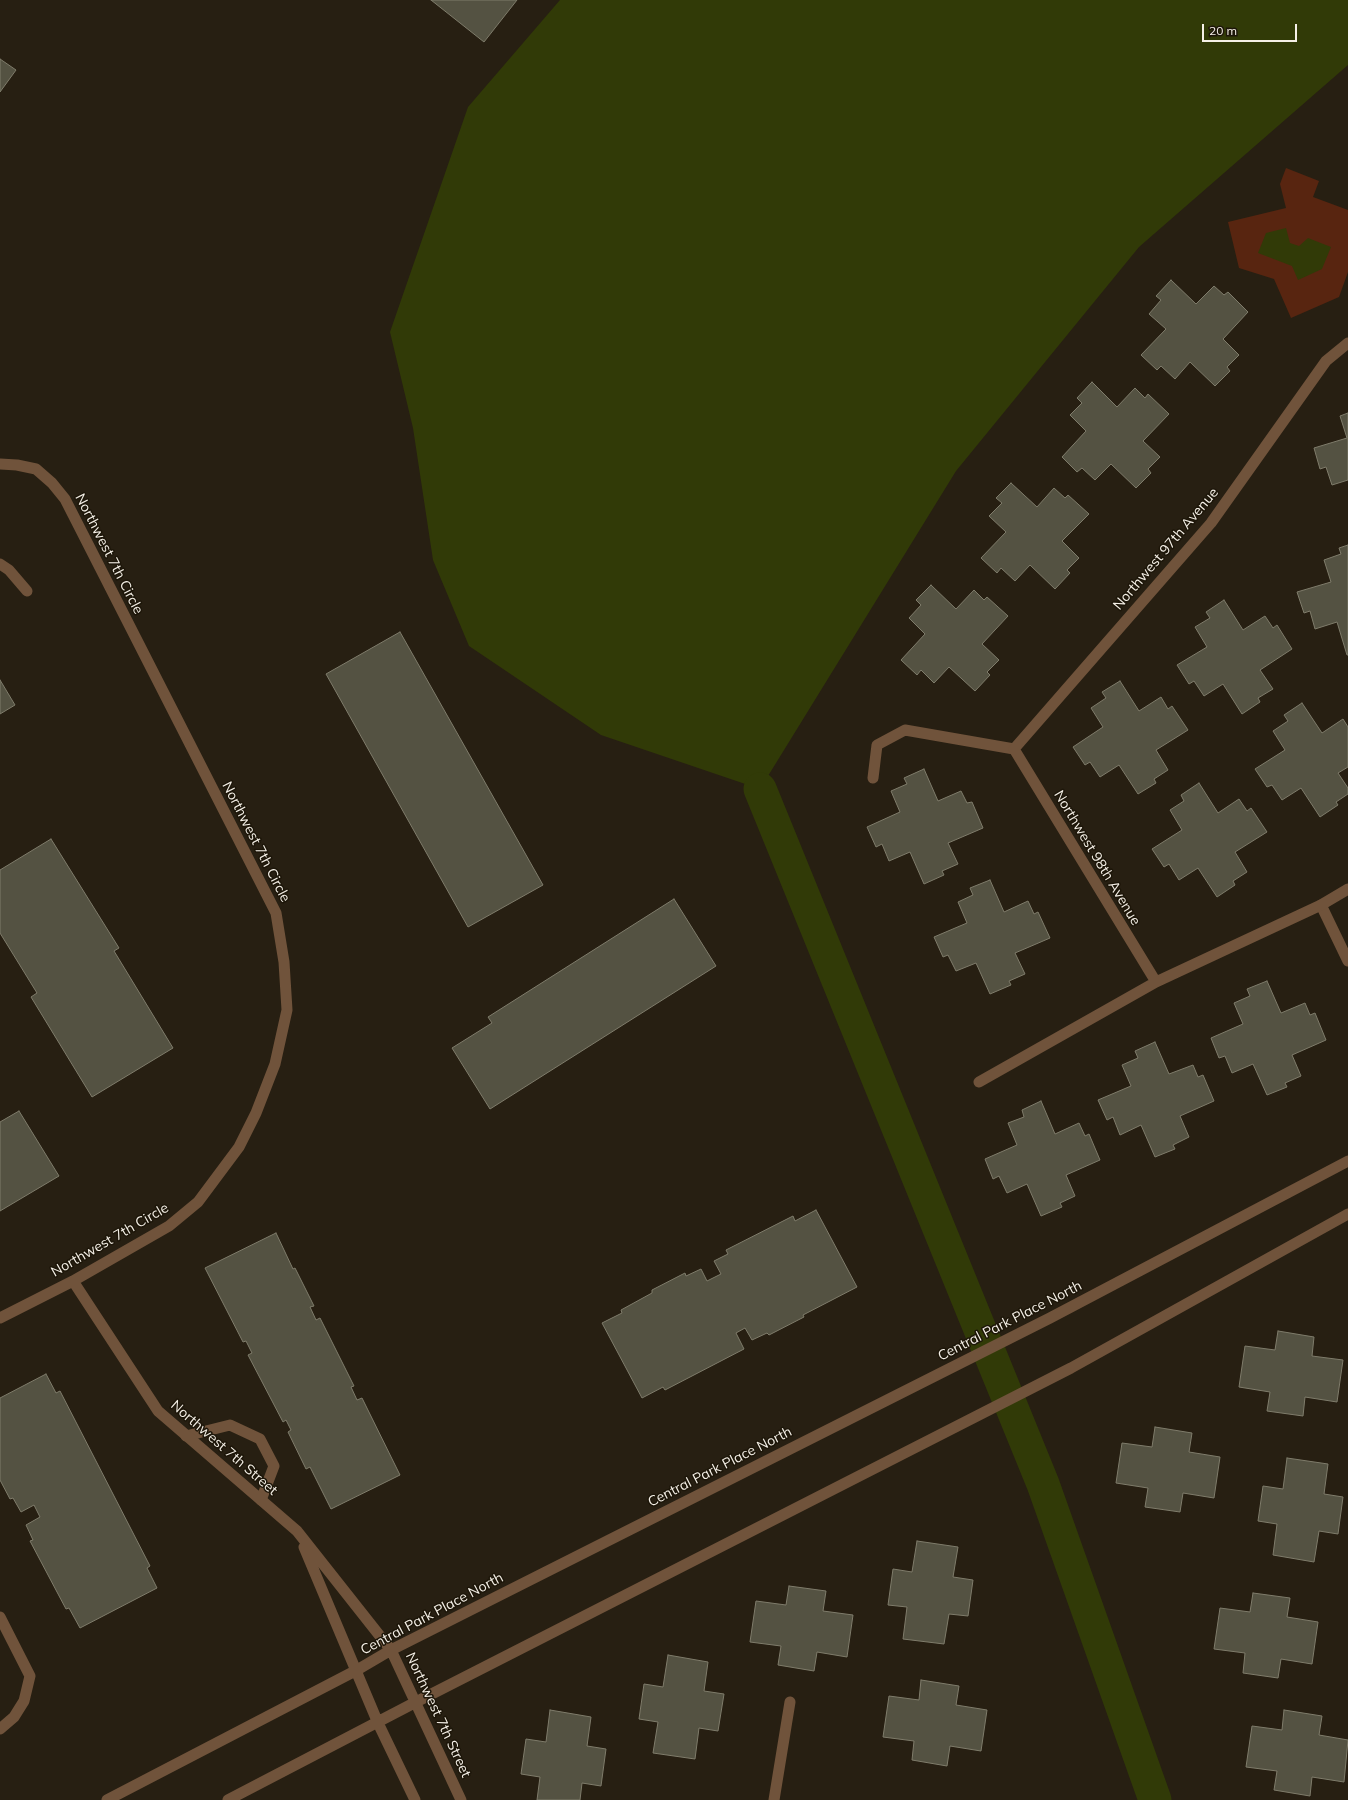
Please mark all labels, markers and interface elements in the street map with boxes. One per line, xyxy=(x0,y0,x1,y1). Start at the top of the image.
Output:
scale bar xyxy=(1204,16,1299,42)
text: 20 m xyxy=(1209,23,1237,38)
street label: Northwest 97th Avenue xyxy=(1110,484,1222,614)
street label: Northwest 7th Circle xyxy=(71,491,147,617)
street label: Northwest 7th Circle xyxy=(218,779,294,905)
street label: Northwest 98th Avenue xyxy=(1050,788,1144,928)
street label: Northwest 7th Circle xyxy=(48,1199,172,1281)
street label: Central Park Place North xyxy=(935,1277,1085,1365)
street label: Northwest 7th Street xyxy=(167,1397,281,1499)
street label: Central Park Place North xyxy=(645,1423,795,1511)
street label: Central Park Place North xyxy=(358,1569,506,1659)
street label: Northwest 7th Street xyxy=(402,1650,474,1780)

